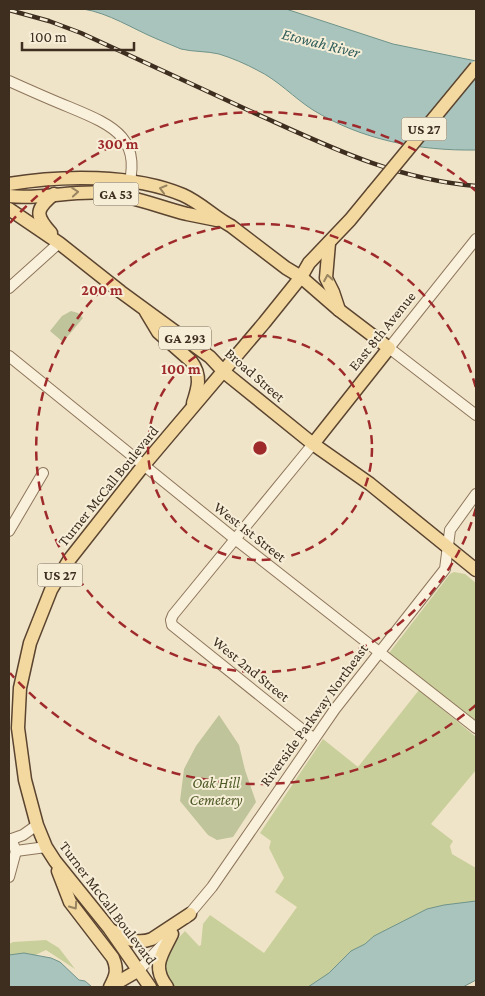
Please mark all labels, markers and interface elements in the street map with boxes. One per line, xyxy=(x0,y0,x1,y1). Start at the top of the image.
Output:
scale bar xyxy=(22,20,135,52)
water label: Etowah River xyxy=(280,25,362,61)
text: 100 m xyxy=(30,29,67,45)
road number: US 27 xyxy=(402,118,446,140)
text: 300 m xyxy=(97,136,139,152)
road number: GA 53 xyxy=(94,182,138,205)
one-way arrow xyxy=(160,184,168,194)
one-way arrow xyxy=(71,187,79,198)
one-way arrow xyxy=(323,273,333,282)
text: 200 m xyxy=(81,282,123,298)
street label: East 8th Avenue xyxy=(345,288,419,374)
road number: GA 293 xyxy=(159,326,211,349)
street label: Broad Street xyxy=(222,345,289,406)
text: 100 m xyxy=(161,361,201,377)
street label: Turner McCall Boulevard xyxy=(55,423,161,549)
centre of rings xyxy=(251,439,269,457)
street label: West 1st Street xyxy=(211,499,290,566)
road number: US 27 xyxy=(38,564,82,586)
street label: West 2nd Street xyxy=(209,633,294,706)
street label: Riverside Parkway Northeast xyxy=(257,640,372,790)
park label: Oak Hill Cemetery xyxy=(189,775,243,809)
street label: Turner McCall Boulevard xyxy=(56,838,160,968)
one-way arrow xyxy=(68,900,77,910)

